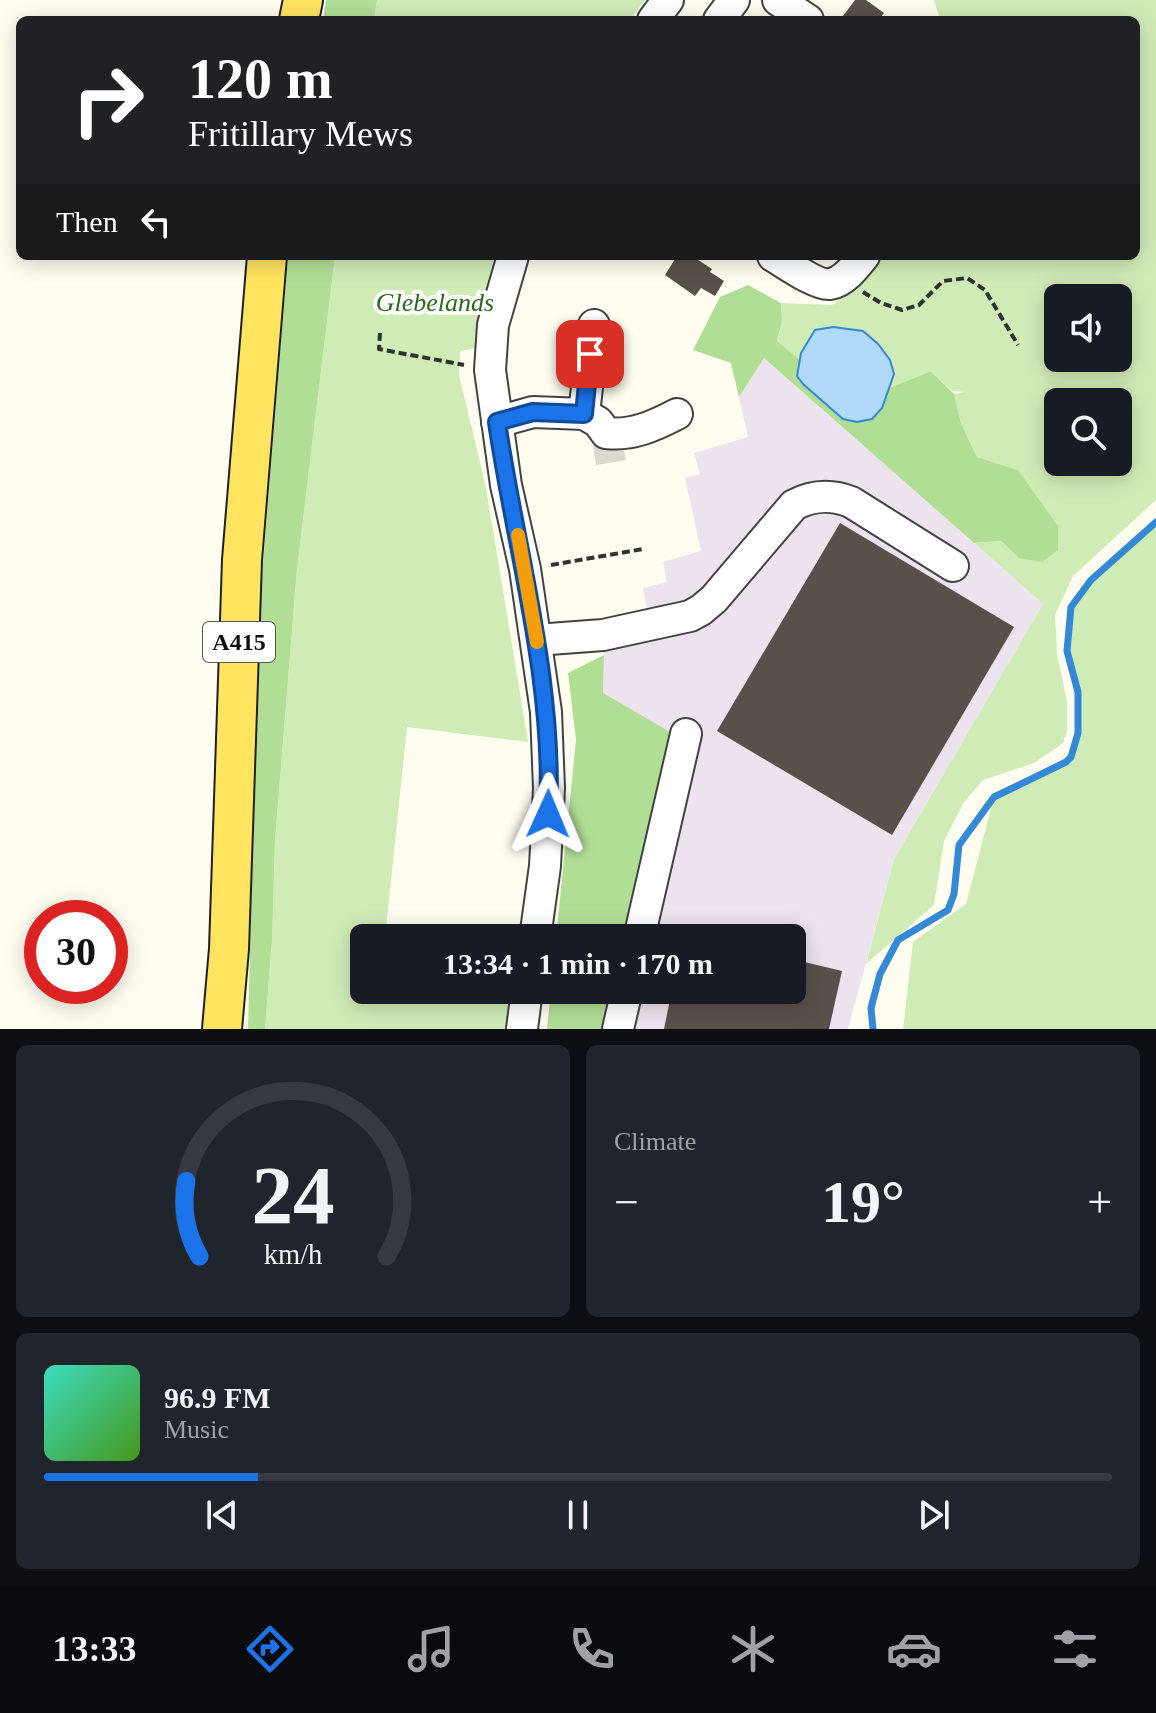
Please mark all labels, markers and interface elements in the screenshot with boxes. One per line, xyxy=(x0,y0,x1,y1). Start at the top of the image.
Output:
icon: right xyxy=(56,48,160,152)
text: 120 m xyxy=(188,48,333,110)
text: Fritillary Mews xyxy=(188,114,413,154)
icon: left xyxy=(134,200,178,244)
text: Then xyxy=(56,205,118,238)
map controls xyxy=(1044,284,1132,476)
button: sound xyxy=(1044,284,1132,372)
park label: Glebelands xyxy=(376,288,494,317)
pin xyxy=(556,320,624,388)
icon: arrive xyxy=(568,332,612,376)
button: search xyxy=(1044,388,1132,476)
road number: A415 xyxy=(203,622,275,662)
position arrow xyxy=(506,772,590,856)
speed limit sign: 30 xyxy=(24,900,128,1004)
text: 13:34 · 1 min · 170 m xyxy=(443,947,713,980)
text: Climate xyxy=(614,1127,696,1156)
text: 24 xyxy=(251,1149,335,1241)
text: 19° xyxy=(821,1169,905,1235)
text: − xyxy=(614,1178,639,1227)
text: + xyxy=(1087,1178,1112,1227)
text: km/h xyxy=(264,1239,322,1270)
text: 96.9 FM xyxy=(164,1381,271,1414)
text: Music xyxy=(164,1415,229,1444)
icon: previous xyxy=(200,1493,244,1537)
icon: pause xyxy=(556,1493,600,1537)
icon: next xyxy=(912,1493,956,1537)
icon: directions xyxy=(242,1621,298,1677)
icon: music xyxy=(403,1621,459,1677)
icon: phone xyxy=(564,1621,620,1677)
icon: climate xyxy=(725,1621,781,1677)
icon: car xyxy=(886,1621,942,1677)
icon: filters xyxy=(1047,1621,1103,1677)
text: 13:33 xyxy=(53,1629,137,1669)

